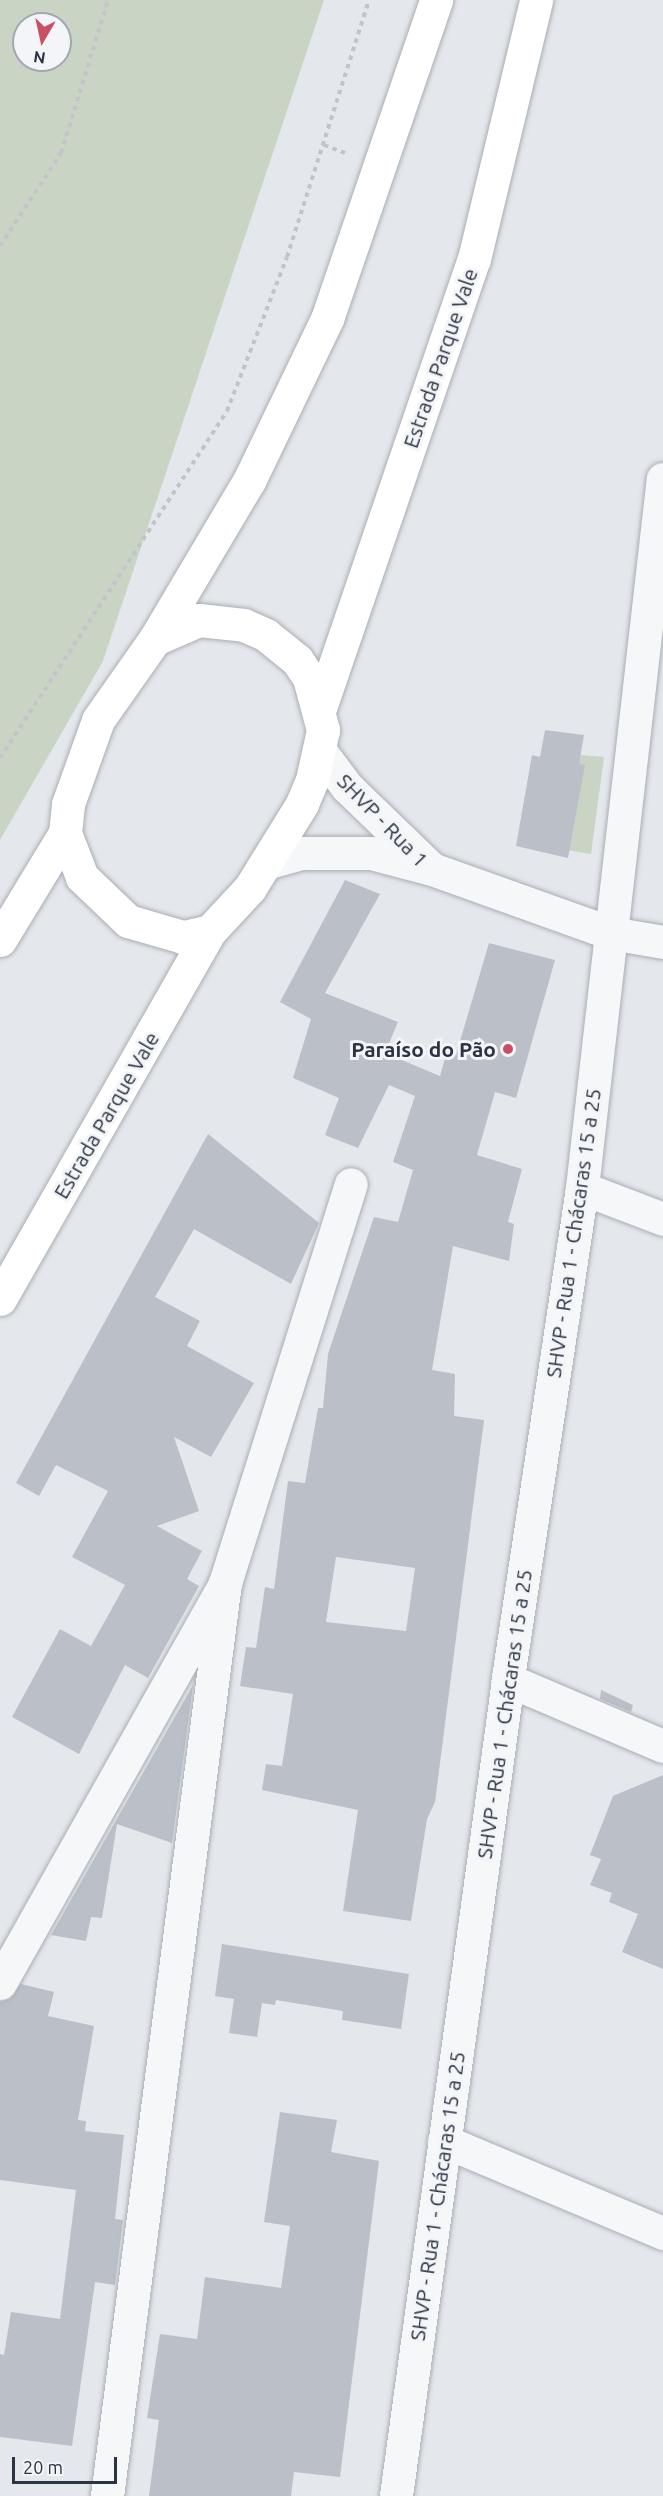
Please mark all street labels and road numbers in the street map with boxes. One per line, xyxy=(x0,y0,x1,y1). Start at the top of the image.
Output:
street label: Estrada Parque Vale xyxy=(397,265,483,451)
street label: SHVP - Rua 1 xyxy=(332,768,434,872)
street label: Estrada Parque Vale xyxy=(48,1027,164,1203)
street label: SHVP - Rua 1 - Chácaras 15 a 25 xyxy=(540,1087,606,1379)
street label: SHVP - Rua 1 - Chácaras 15 a 25 xyxy=(471,1568,537,1860)
street label: SHVP - Rua 1 - Chácaras 15 a 25 xyxy=(404,2050,470,2342)

